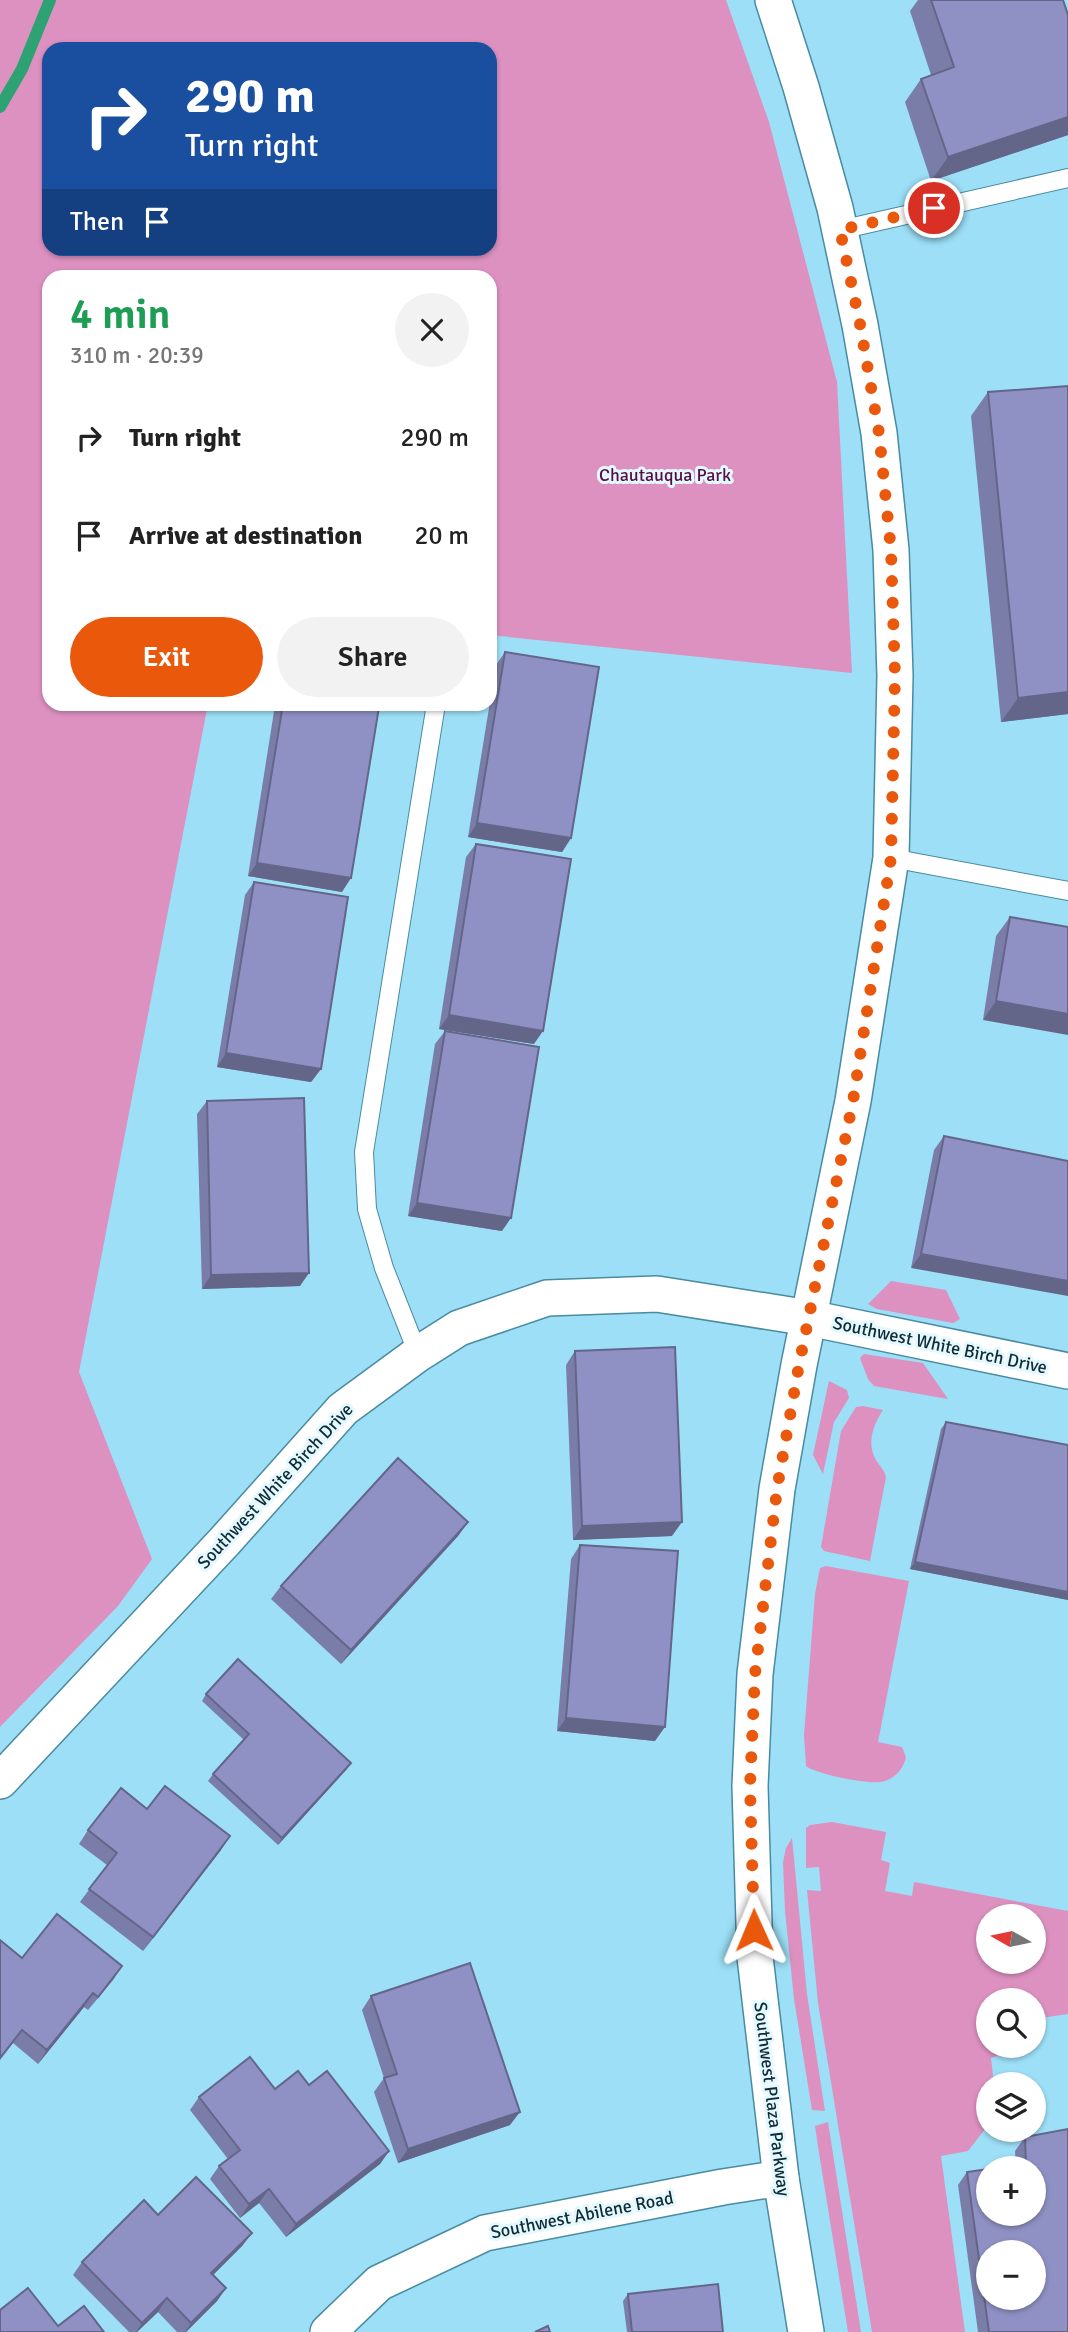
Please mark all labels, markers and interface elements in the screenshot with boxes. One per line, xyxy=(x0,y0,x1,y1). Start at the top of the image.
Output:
text: 290 m xyxy=(185,66,315,126)
icon: right xyxy=(70,70,161,161)
text: Turn right xyxy=(185,126,318,165)
pin xyxy=(904,178,964,238)
icon: arrive xyxy=(915,189,953,227)
icon: arrive xyxy=(138,203,176,241)
text: Then xyxy=(70,206,124,238)
text: 4 min xyxy=(70,289,171,340)
button: close xyxy=(395,293,469,367)
text: 310 m · 20:39 xyxy=(70,341,204,370)
icon: right xyxy=(70,419,108,457)
text: Turn right xyxy=(129,422,241,454)
text: 290 m xyxy=(400,422,469,454)
park label: Chautauqua Park xyxy=(599,464,731,486)
icon: arrive xyxy=(70,517,108,555)
text: Arrive at destination xyxy=(129,520,362,552)
text: 20 m xyxy=(414,520,469,552)
button: Exit xyxy=(70,617,263,697)
button: Share xyxy=(277,617,469,697)
street label: Southwest White Birch Drive xyxy=(831,1312,1049,1378)
street label: Southwest White Birch Drive xyxy=(192,1399,358,1573)
position arrow xyxy=(717,1893,791,1967)
north arrow xyxy=(976,1904,1046,1974)
map controls xyxy=(976,1904,1046,2310)
button: search xyxy=(976,1988,1046,2058)
street label: Southwest Plaza Parkway xyxy=(749,2001,795,2198)
button: layers xyxy=(976,2072,1046,2142)
button: + xyxy=(976,2156,1046,2226)
street label: Southwest Abilene Road xyxy=(489,2186,675,2244)
button: − xyxy=(976,2240,1046,2310)

